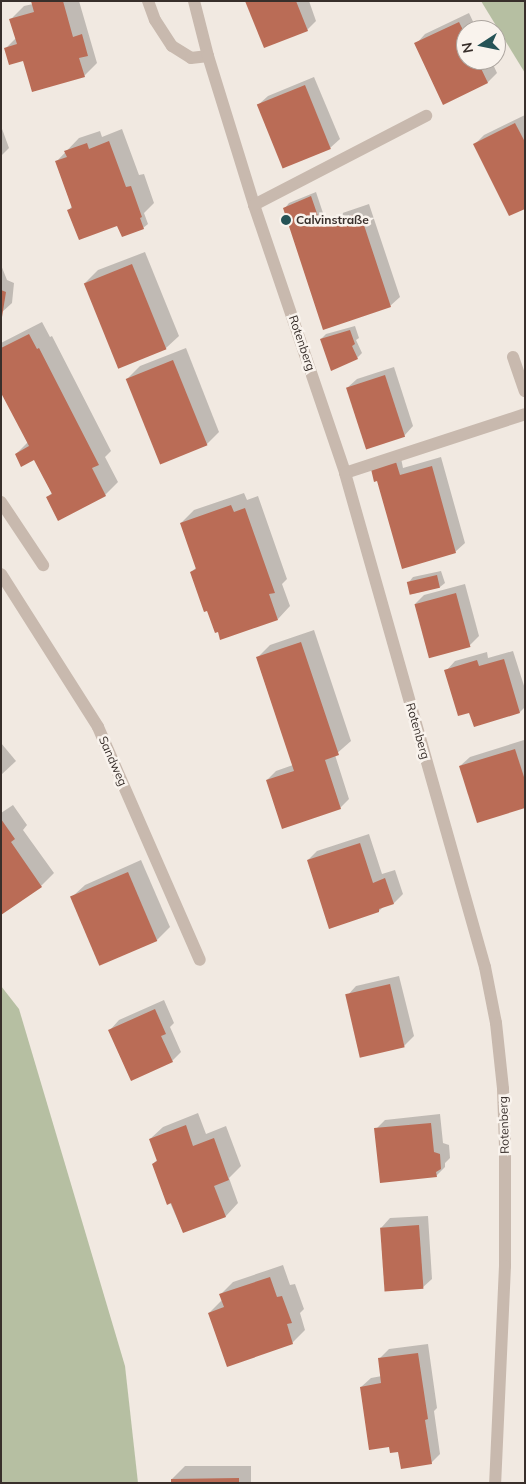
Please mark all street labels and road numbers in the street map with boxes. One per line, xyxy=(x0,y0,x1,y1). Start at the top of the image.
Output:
street label: Rotenberg xyxy=(286,313,318,373)
street label: Rotenberg xyxy=(403,701,433,761)
street label: Sandweg xyxy=(96,734,130,788)
street label: Rotenberg xyxy=(496,1096,512,1154)

